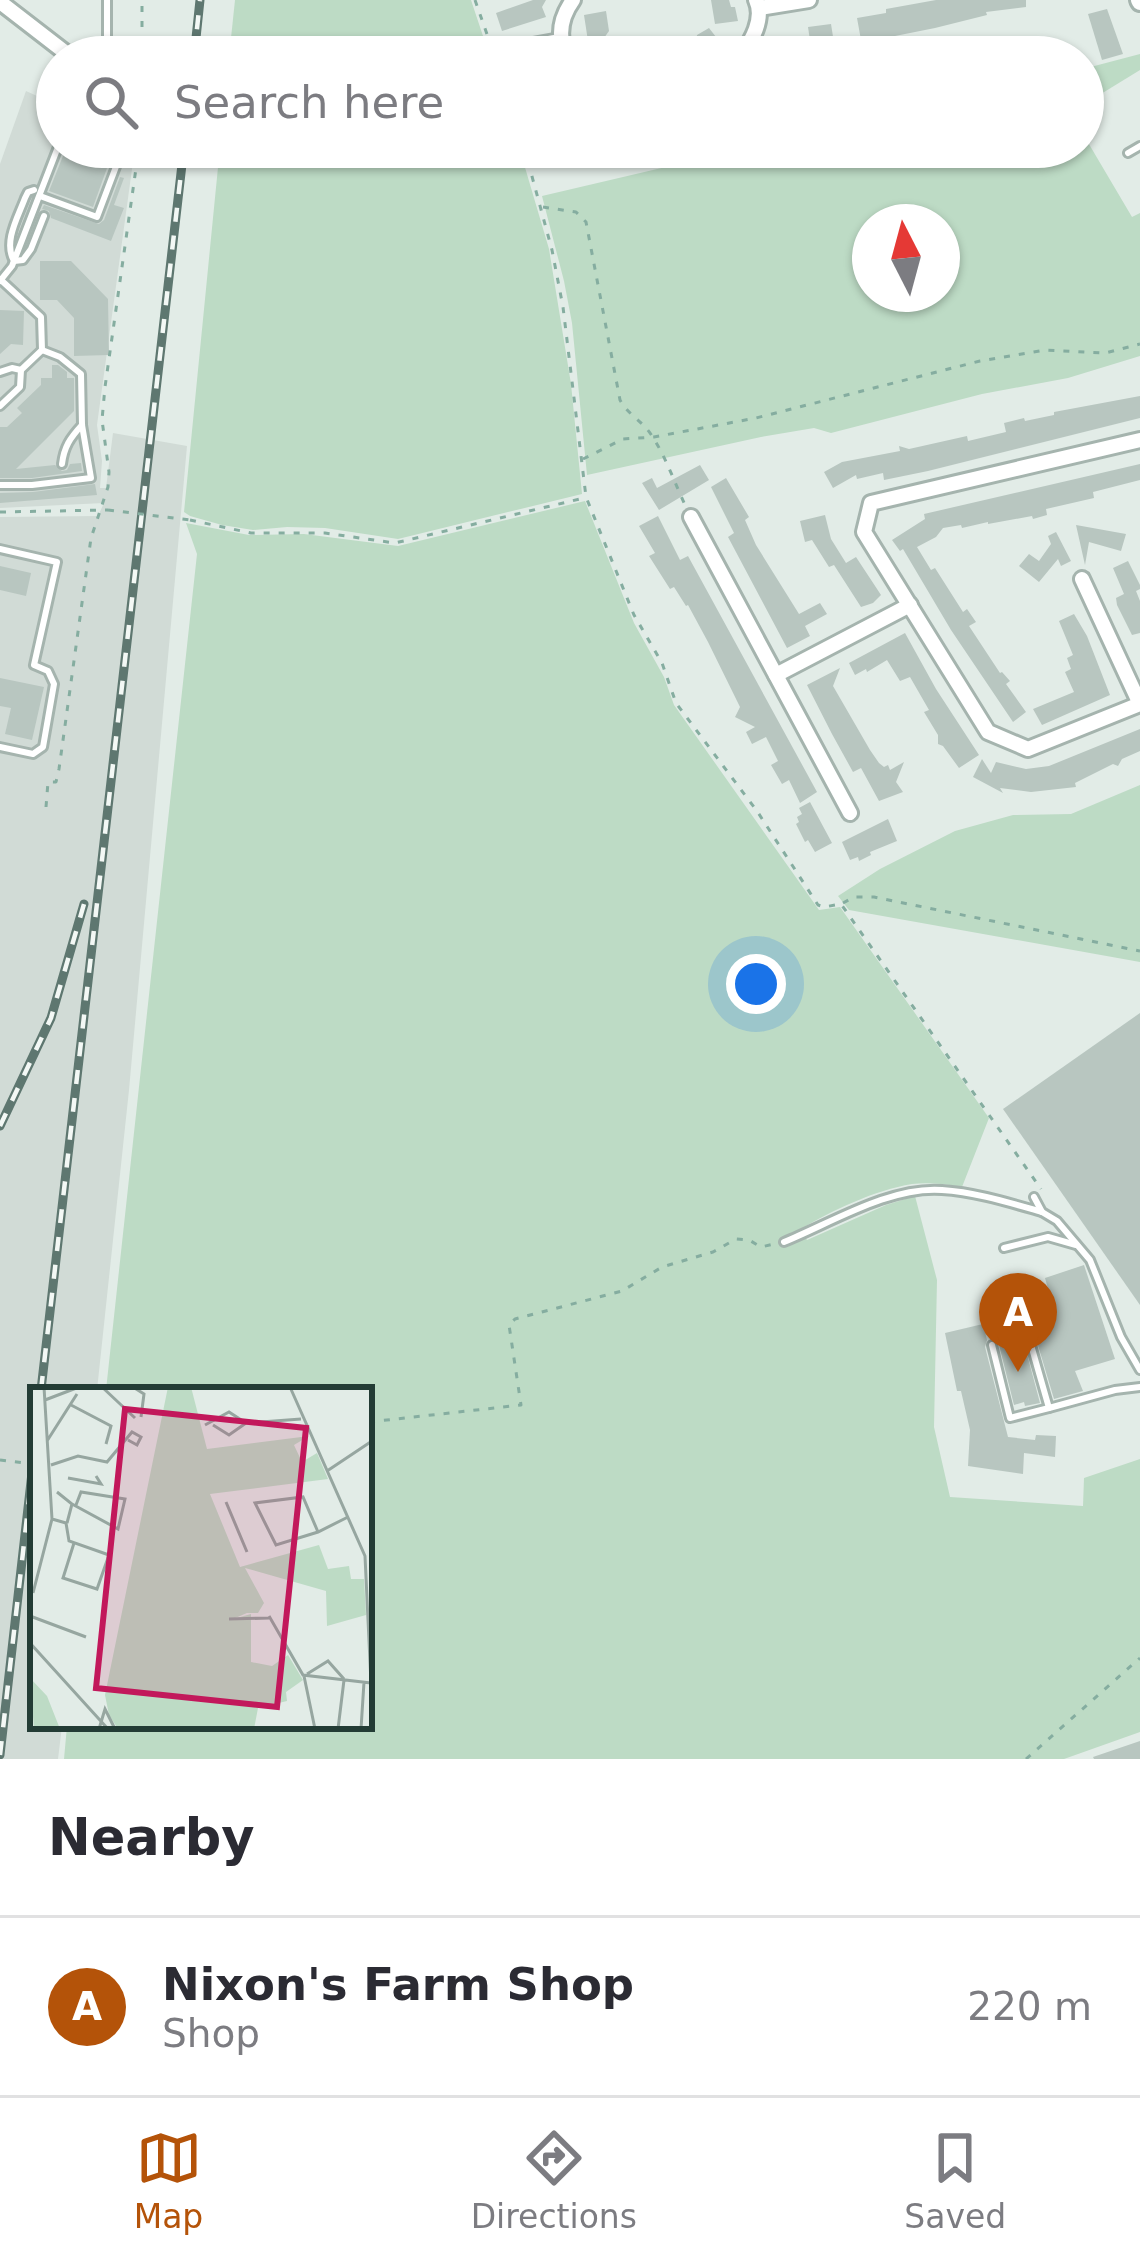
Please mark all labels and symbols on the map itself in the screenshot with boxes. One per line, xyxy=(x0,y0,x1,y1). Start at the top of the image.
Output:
north arrow xyxy=(852,204,960,312)
your location xyxy=(726,954,786,1014)
pin: A xyxy=(979,1273,1057,1372)
inset map xyxy=(30,1387,372,1729)

